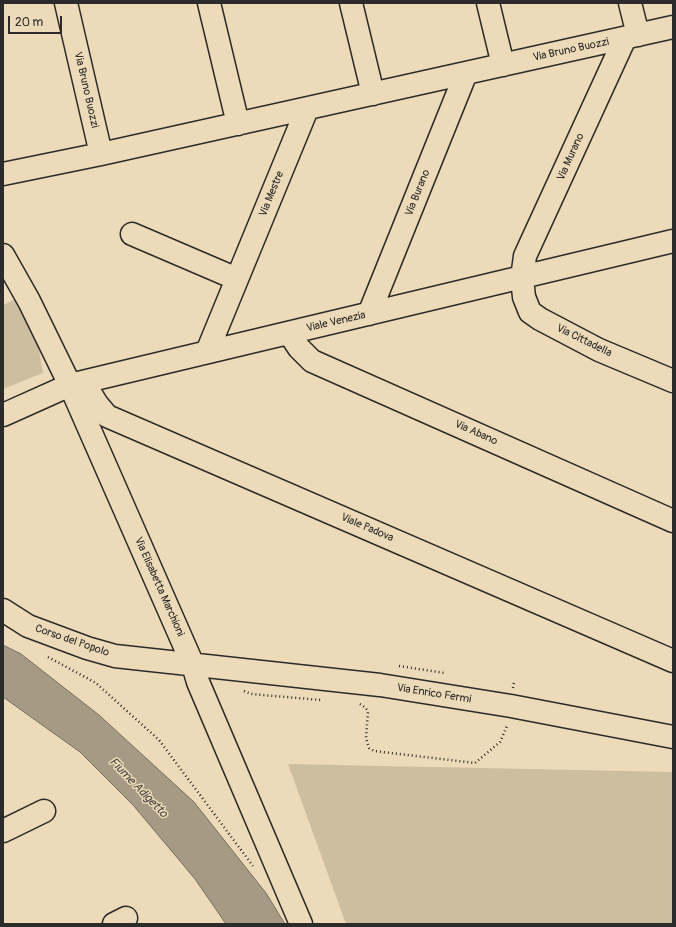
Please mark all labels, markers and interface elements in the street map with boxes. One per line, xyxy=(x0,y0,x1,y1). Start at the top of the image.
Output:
scale bar xyxy=(10,8,64,34)
text: 20 m xyxy=(15,15,43,30)
street label: Via Bruno Buozzi xyxy=(532,35,610,65)
street label: Via Bruno Buozzi xyxy=(71,51,101,129)
street label: Via Murano xyxy=(555,131,587,183)
street label: Via Burano xyxy=(403,168,433,218)
street label: Via Mestre xyxy=(257,169,287,219)
street label: Viale Venezia xyxy=(305,309,367,335)
street label: Via Cittadella xyxy=(554,322,614,360)
street label: Via Abano xyxy=(452,418,500,448)
street label: Viale Padova xyxy=(339,511,395,545)
street label: Via Elisabetta Marchioni xyxy=(131,535,187,639)
street label: Corso del Popolo xyxy=(33,622,111,660)
street label: Via Enrico Fermi xyxy=(396,682,472,706)
water label: Fiume Adigetto xyxy=(106,755,170,821)

